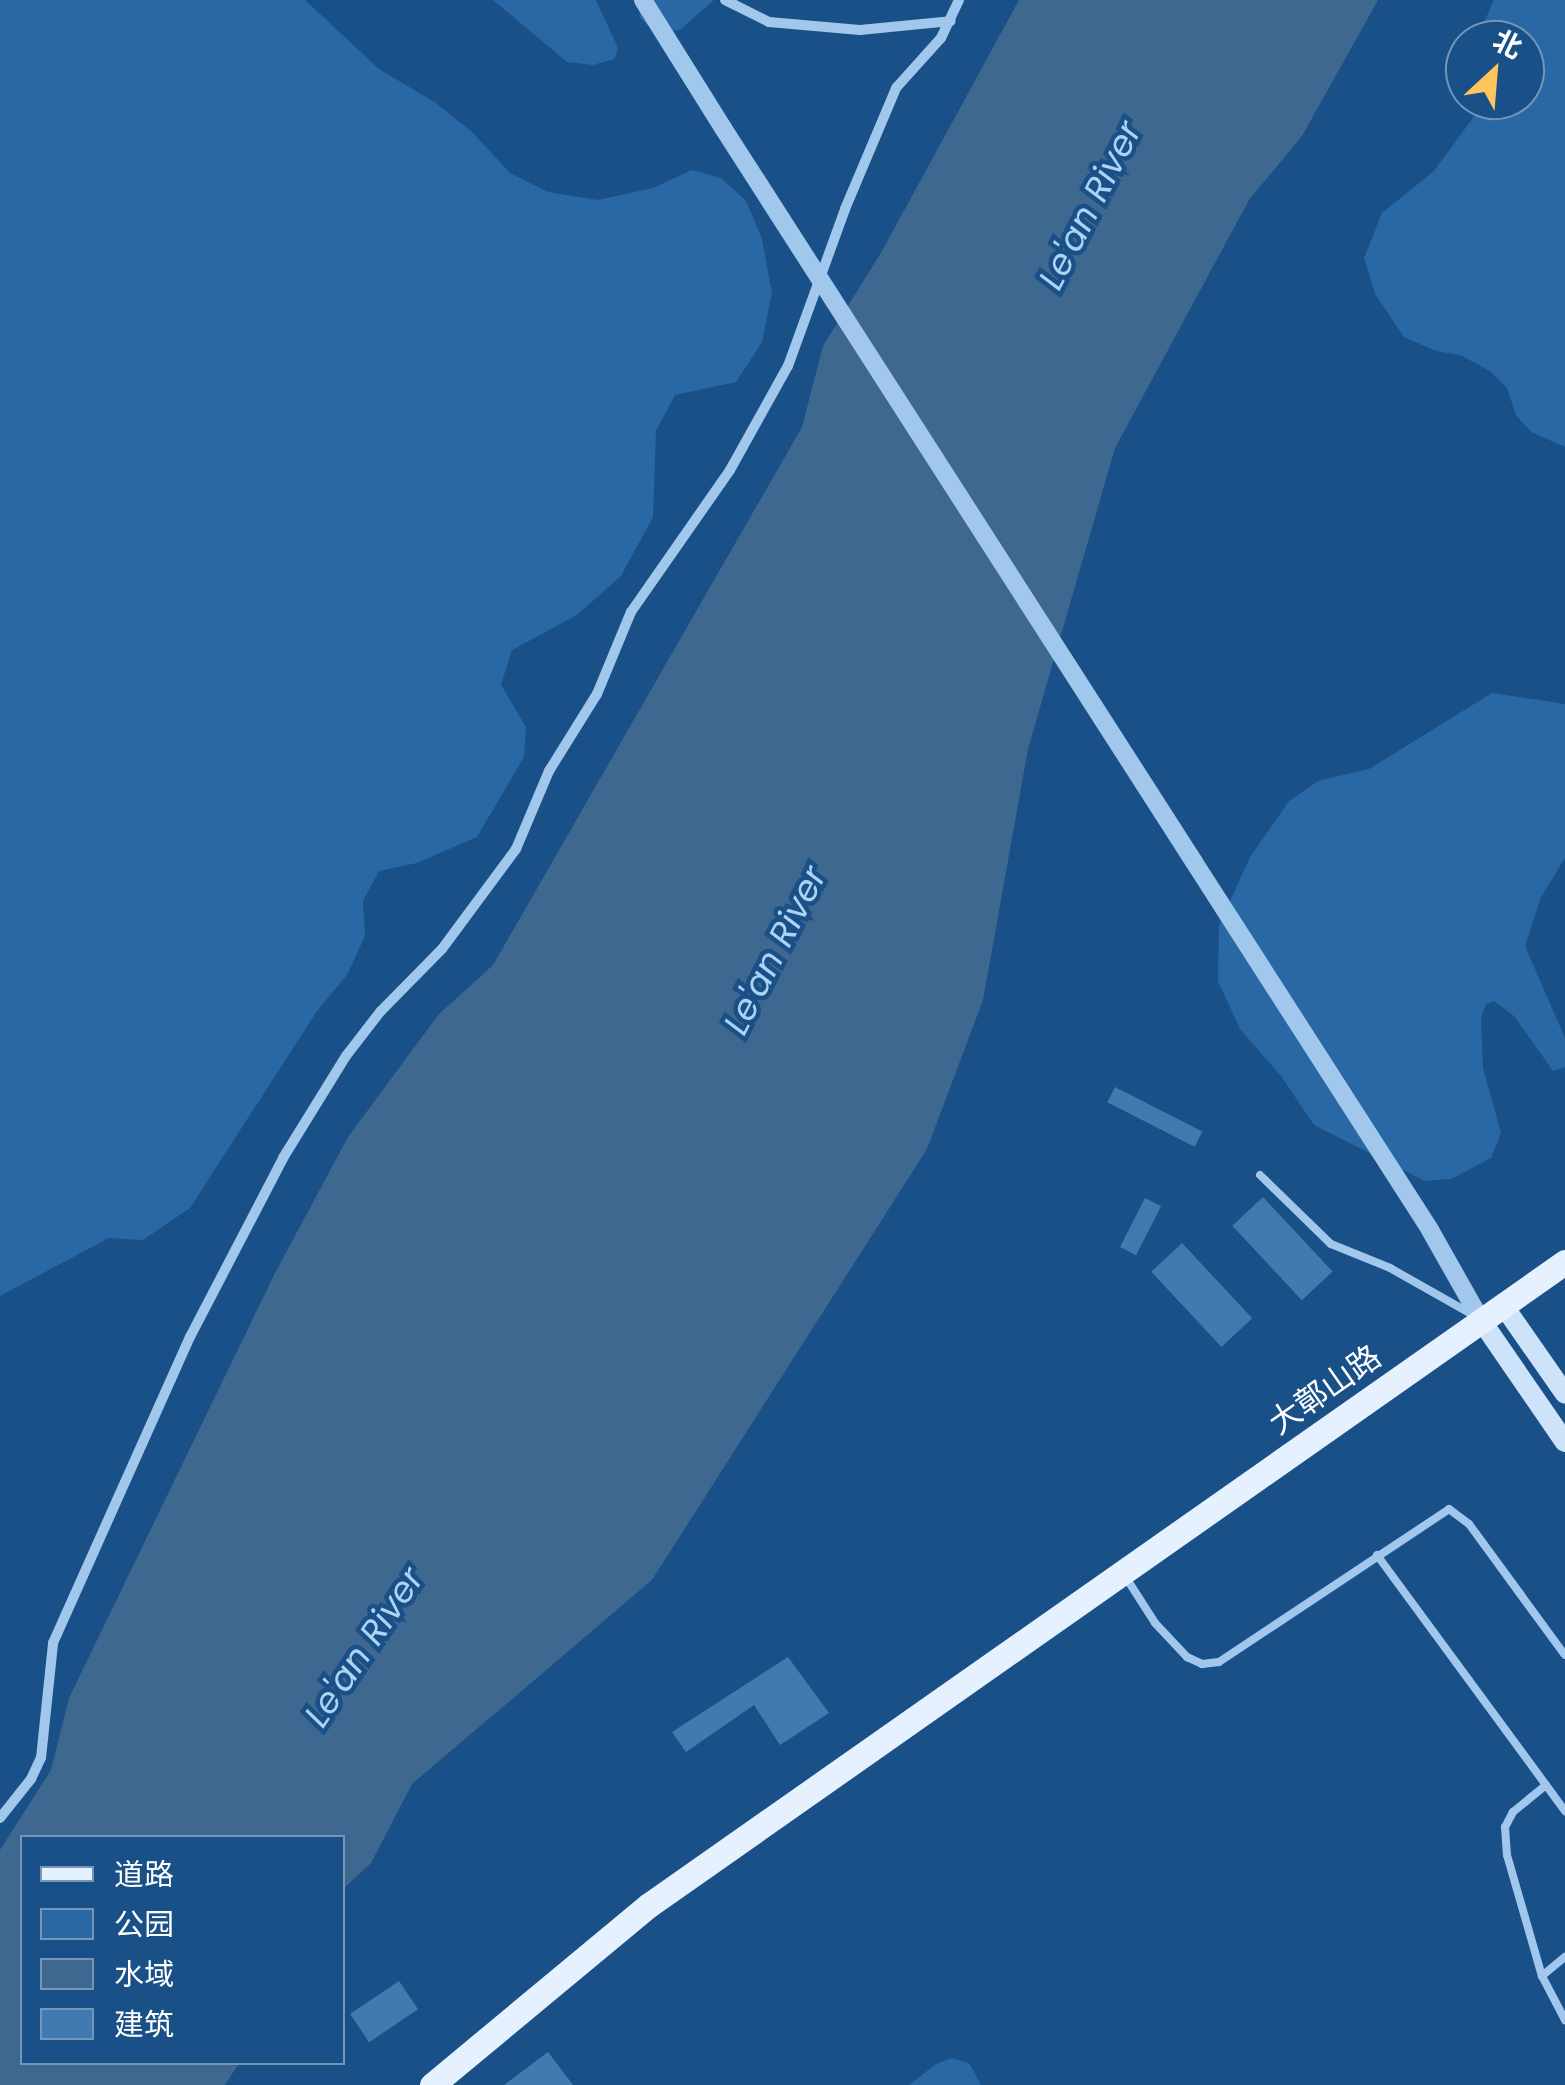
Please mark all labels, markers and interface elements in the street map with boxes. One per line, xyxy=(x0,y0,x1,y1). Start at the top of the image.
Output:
north arrow xyxy=(1445,20,1545,120)
text: 北 xyxy=(1486,21,1529,68)
water label: Le'an River xyxy=(1030,114,1150,296)
water label: Le'an River xyxy=(715,859,835,1041)
street label: 大鄣山路 xyxy=(1262,1338,1388,1442)
water label: Le'an River xyxy=(295,1559,433,1735)
legend xyxy=(20,1835,345,2065)
text: 道路 xyxy=(114,1853,174,1896)
text: 公园 xyxy=(114,1903,174,1946)
text: 水域 xyxy=(114,1953,174,1996)
text: 建筑 xyxy=(114,2003,174,2046)

